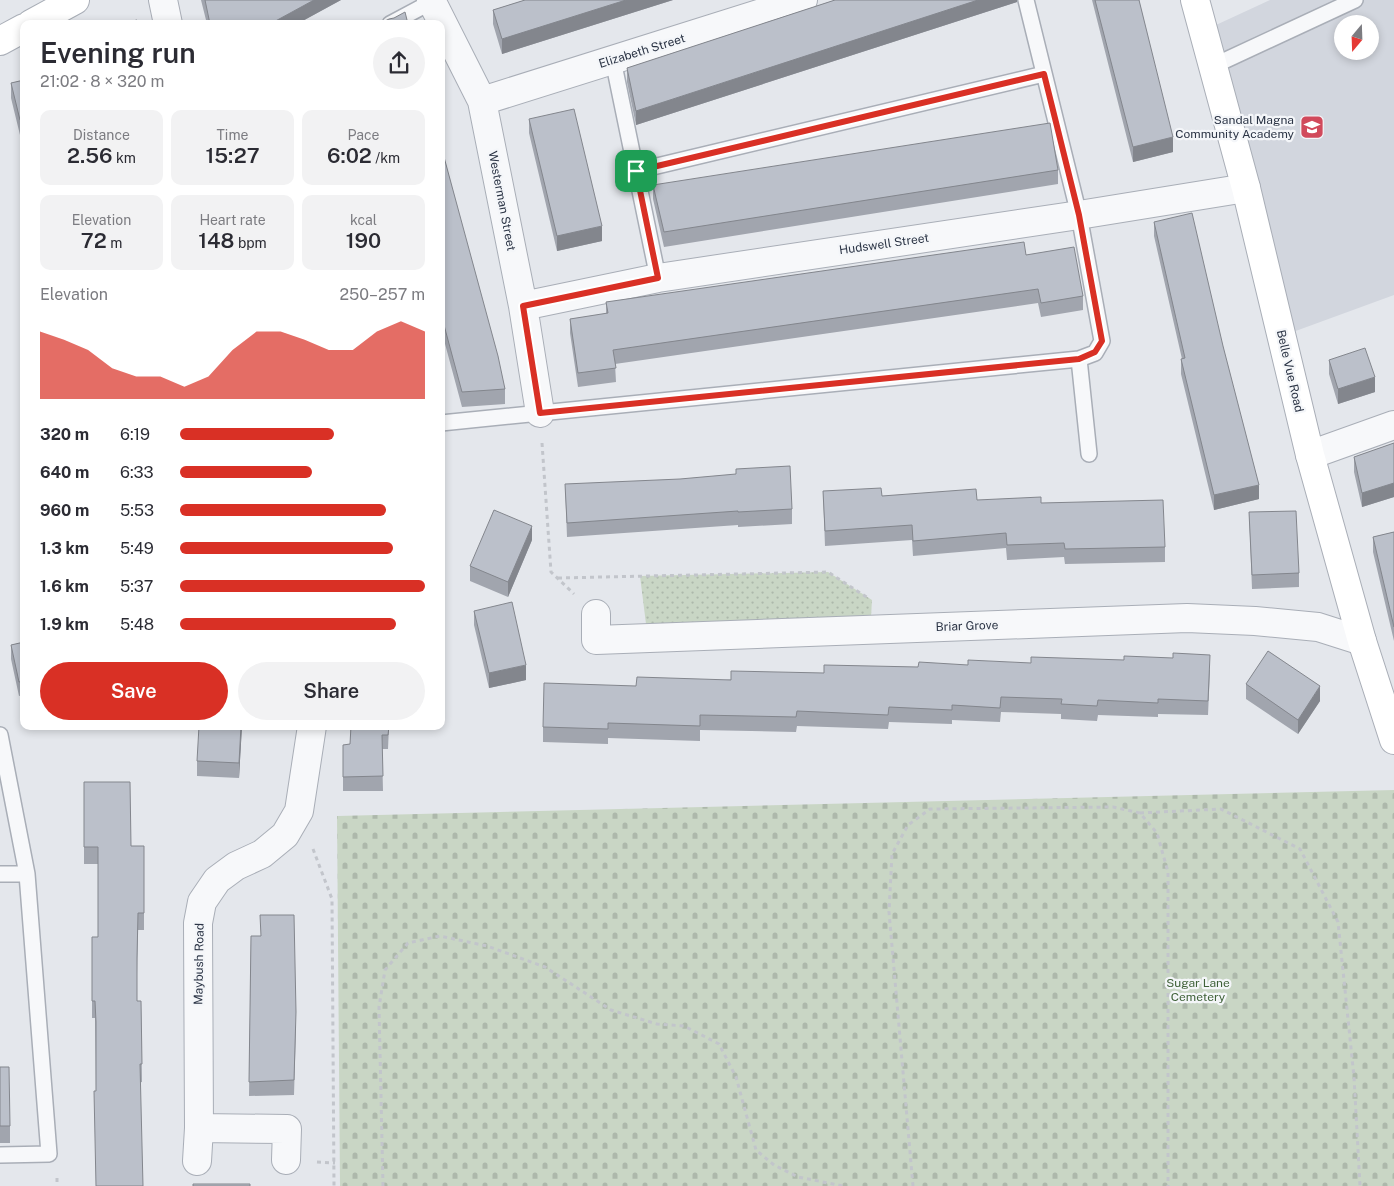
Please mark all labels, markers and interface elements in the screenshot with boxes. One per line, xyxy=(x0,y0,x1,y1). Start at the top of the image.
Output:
north arrow xyxy=(1334,15,1379,60)
map controls xyxy=(1334,15,1379,60)
street label: Elizabeth Street xyxy=(597,31,687,71)
text: Evening run xyxy=(40,36,196,69)
button: share xyxy=(373,37,425,89)
text: 21:02 · 8 × 320 m xyxy=(40,72,164,91)
place label: Sandal Magna Community Academy xyxy=(1175,113,1295,141)
school or university icon: Sandal Magna Community Academy xyxy=(1299,114,1325,140)
text: Distance xyxy=(73,127,130,143)
text: Time xyxy=(217,127,248,143)
text: Pace xyxy=(347,127,380,143)
text: 2.56 xyxy=(67,143,113,168)
text: 15:27 xyxy=(205,143,260,168)
text: 6:02 xyxy=(327,143,372,168)
text: km xyxy=(113,150,136,166)
text: /km xyxy=(372,150,400,166)
street label: Westerman Street xyxy=(485,150,519,252)
pin xyxy=(615,150,657,192)
icon: arrive xyxy=(622,157,650,185)
text: Elevation xyxy=(72,212,131,228)
text: Heart rate xyxy=(199,212,266,228)
text: kcal xyxy=(350,212,377,228)
text: 72 xyxy=(81,228,107,253)
text: 148 xyxy=(198,228,234,253)
text: 190 xyxy=(346,228,381,253)
street label: Hudswell Street xyxy=(838,231,930,257)
text: m xyxy=(107,235,122,251)
text: bpm xyxy=(234,235,267,251)
text: Elevation xyxy=(40,285,108,304)
text: 250–257 m xyxy=(339,285,425,304)
street label: Belle Vue Road xyxy=(1274,328,1306,414)
text: 320 m xyxy=(40,425,89,444)
text: 6:19 xyxy=(120,425,150,444)
text: 640 m xyxy=(40,463,89,482)
text: 6:33 xyxy=(120,463,154,482)
text: 960 m xyxy=(40,501,89,520)
text: 5:53 xyxy=(120,501,154,520)
text: 1.3 km xyxy=(40,539,89,558)
text: 5:49 xyxy=(120,539,154,558)
text: 1.6 km xyxy=(40,577,89,596)
text: 5:37 xyxy=(120,577,153,596)
text: 1.9 km xyxy=(40,615,89,634)
text: 5:48 xyxy=(120,615,154,634)
street label: Briar Grove xyxy=(935,618,999,634)
button: Save xyxy=(40,662,228,720)
button: Share xyxy=(238,662,425,720)
street label: Maybush Road xyxy=(191,923,207,1005)
park label: Sugar Lane Cemetery xyxy=(1166,976,1230,1004)

